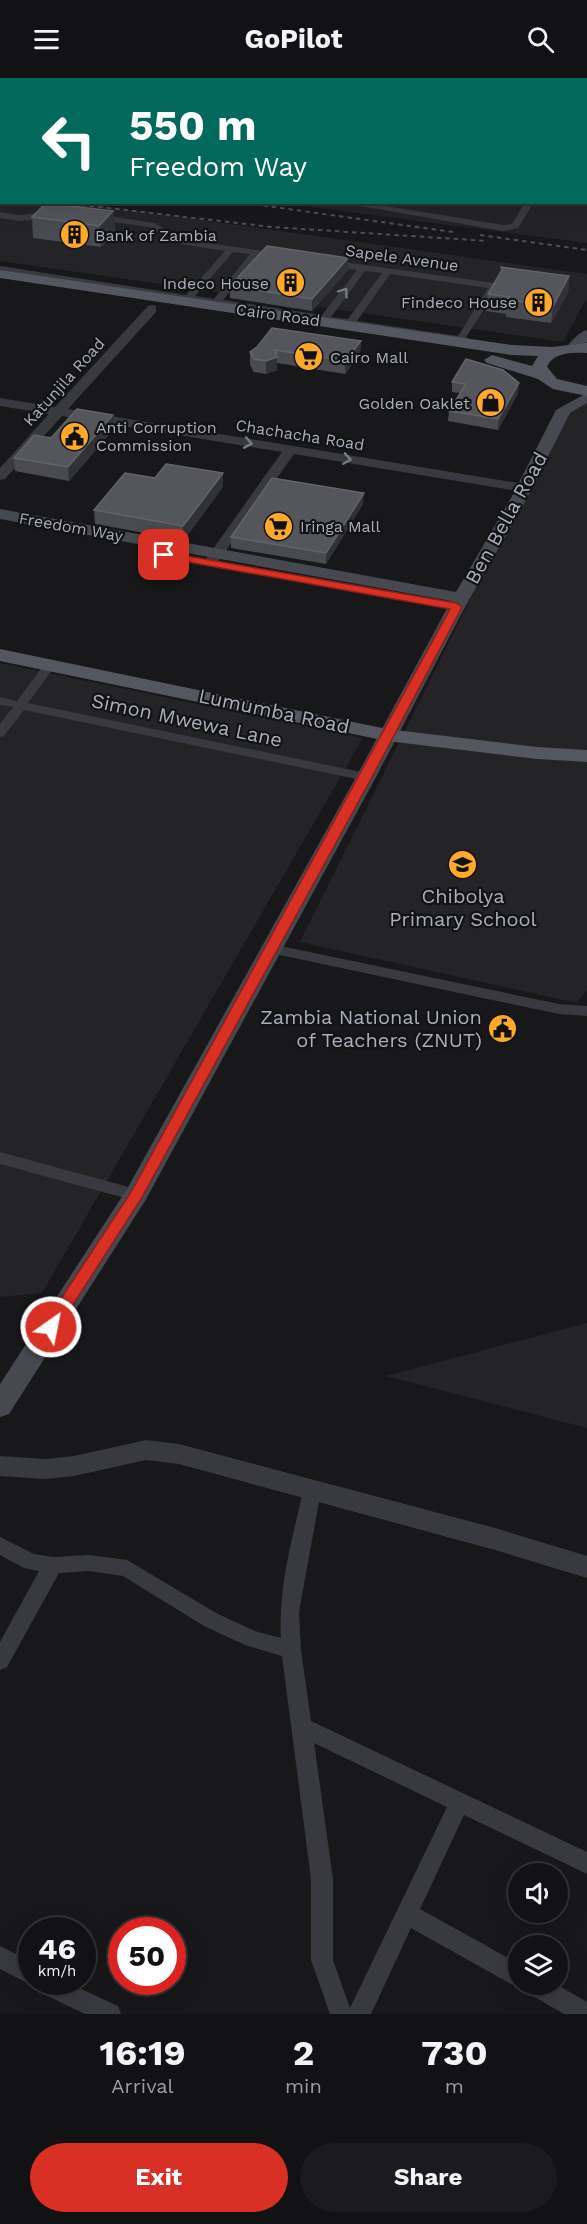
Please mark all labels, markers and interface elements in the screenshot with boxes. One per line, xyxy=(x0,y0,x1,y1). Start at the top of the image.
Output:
icon: menu xyxy=(30,23,63,56)
text: GoPilot xyxy=(244,23,343,55)
icon: search xyxy=(524,23,557,56)
text: 550 m xyxy=(129,101,257,150)
icon: left xyxy=(30,102,108,180)
text: Freedom Way xyxy=(129,151,307,183)
building icon: Bank of Zambia xyxy=(58,219,90,251)
place label: Bank of Zambia xyxy=(95,226,217,245)
street label: Sapele Avenue xyxy=(344,241,460,275)
building icon: Indeco House xyxy=(274,267,306,299)
place label: Indeco House xyxy=(162,274,269,293)
building icon: Findeco House xyxy=(522,286,554,318)
one-way arrow xyxy=(337,288,348,299)
place label: Findeco House xyxy=(401,293,517,312)
street label: Cairo Road xyxy=(235,300,321,330)
street label: Katunjila Road xyxy=(19,334,109,430)
supermarket icon: Cairo Mall xyxy=(293,341,325,373)
place label: Cairo Mall xyxy=(330,348,408,367)
shop icon: Golden Oaklet xyxy=(475,387,507,419)
place label: Golden Oaklet xyxy=(359,394,470,413)
street label: Chachacha Road xyxy=(234,415,366,455)
place label: Anti Corruption Commission xyxy=(96,418,217,455)
public building icon: Anti Corruption Commission xyxy=(59,420,91,452)
one-way arrow xyxy=(243,436,253,449)
street label: Ben Bella Road xyxy=(460,448,552,588)
one-way arrow xyxy=(342,452,352,465)
street label: Freedom Way xyxy=(17,508,125,546)
supermarket icon: Iringa Mall xyxy=(263,510,295,542)
place label: Iringa Mall xyxy=(300,517,381,536)
pin xyxy=(138,529,189,580)
icon: arrive xyxy=(147,538,180,571)
street label: Lumumba Road xyxy=(196,683,352,739)
street label: Simon Mwewa Lane xyxy=(89,688,285,752)
school or university icon: Chibolya Primary School xyxy=(447,849,479,881)
place label: Chibolya Primary School xyxy=(389,884,537,931)
place label: Zambia National Union of Teachers (ZNUT) xyxy=(260,1005,482,1052)
public building icon: Zambia National Union of Teachers (ZNUT) xyxy=(487,1012,519,1044)
position arrow xyxy=(19,1295,83,1359)
map controls xyxy=(508,1863,568,1995)
button: sound xyxy=(508,1863,568,1923)
speed limit sign: 50 xyxy=(108,1917,186,1995)
text: 46 xyxy=(38,1931,76,1966)
button: layers xyxy=(508,1935,568,1995)
text: km/h xyxy=(38,1962,76,1980)
text: 16:19 xyxy=(99,2032,186,2074)
text: 2 xyxy=(293,2032,314,2074)
text: 730 xyxy=(421,2032,488,2074)
text: Arrival xyxy=(111,2074,174,2098)
text: min xyxy=(285,2074,322,2098)
text: m xyxy=(445,2074,464,2098)
button: Exit xyxy=(30,2143,288,2212)
button: Share xyxy=(300,2143,557,2212)

